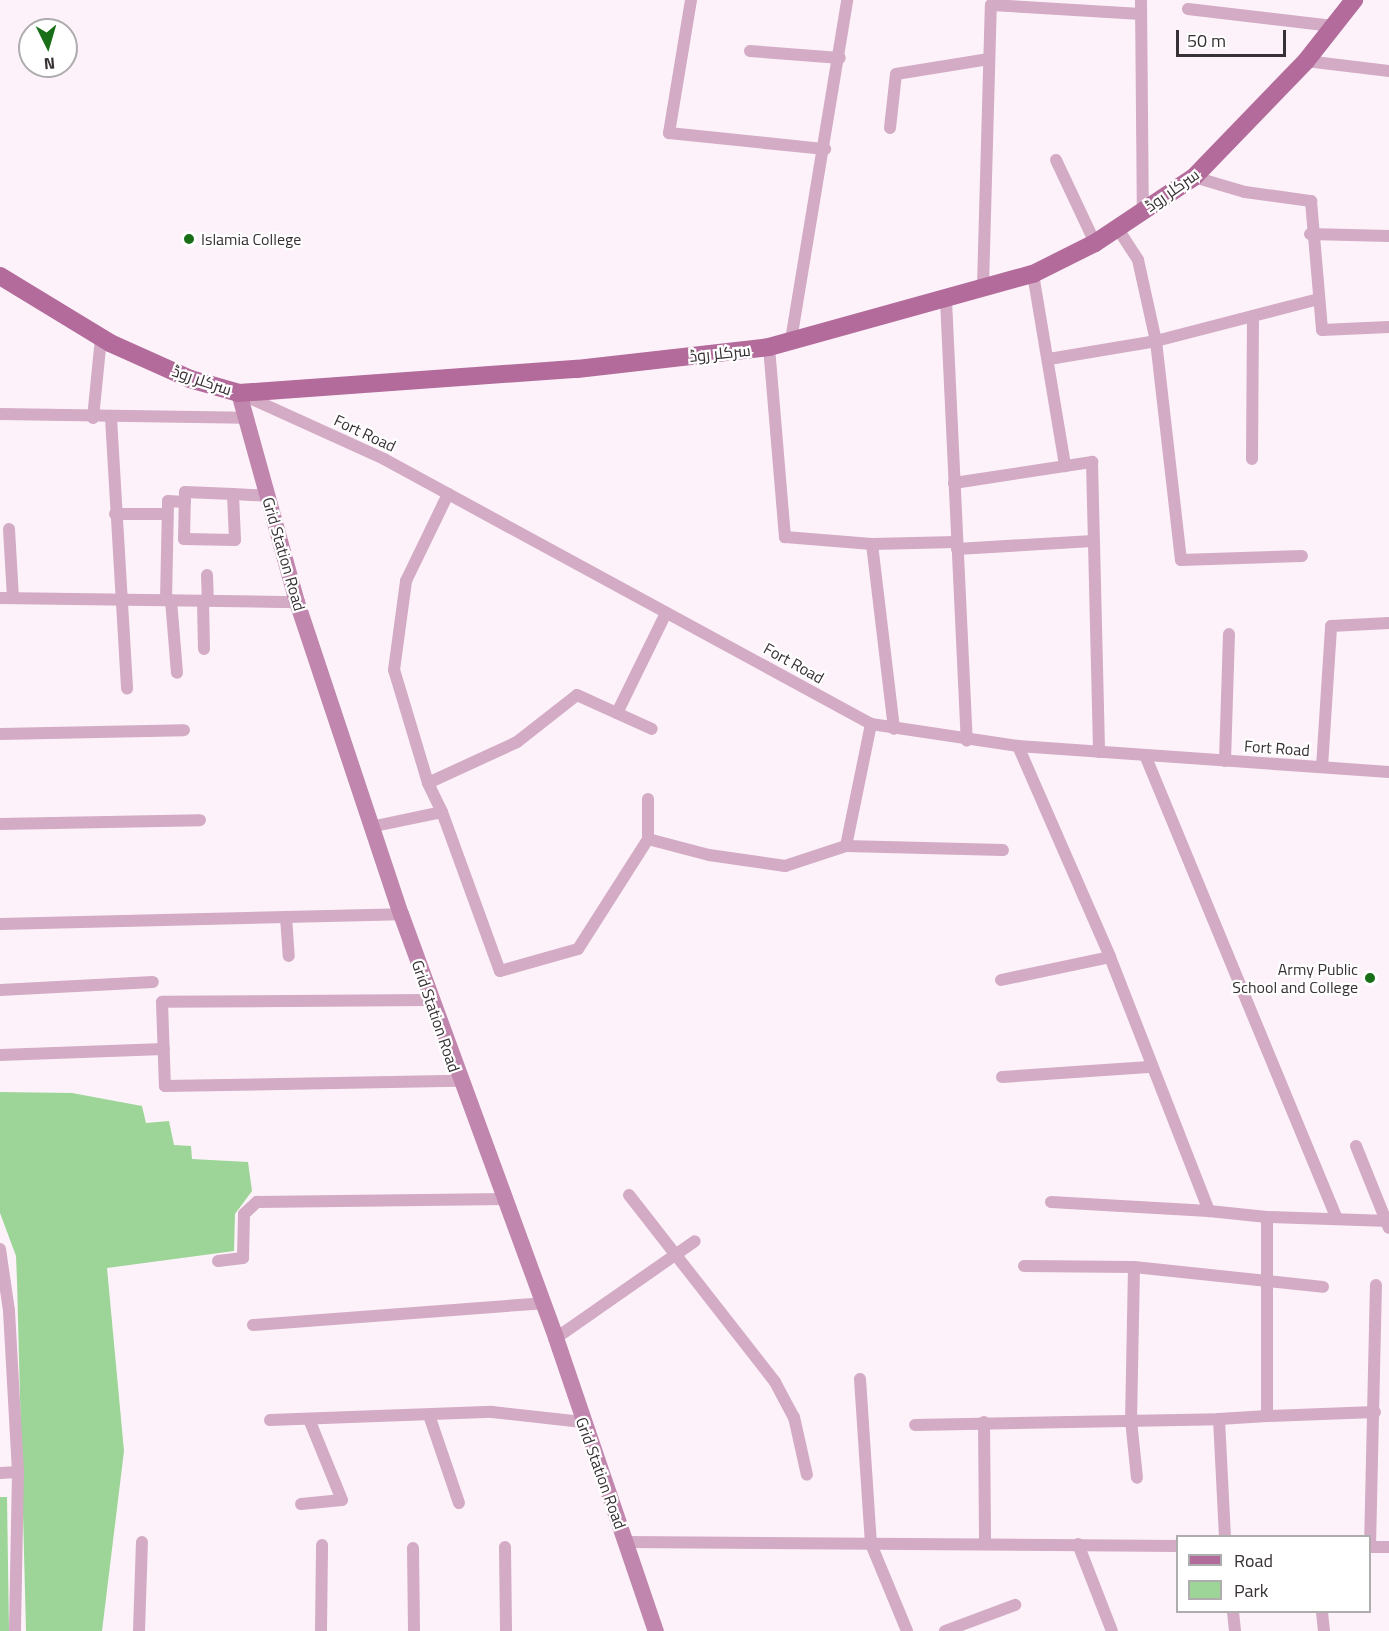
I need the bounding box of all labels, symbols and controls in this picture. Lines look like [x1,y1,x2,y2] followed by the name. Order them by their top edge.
[18,18,78,78] north arrow
[1179,18,1288,56] scale bar
[1187,27,1226,54] text: 50 m
[43,52,56,76] text: N
[1141,164,1203,216] street label: سرکلر روڈ
[201,229,301,249] place label: Islamia College
[182,232,196,246] marker: Islamia College
[688,340,752,366] street label: سرکلر روڈ
[170,361,234,399] street label: سرکلر روڈ
[331,410,399,456] street label: Fort Road
[259,495,309,613] street label: Grid Station Road
[761,639,827,687] street label: Fort Road
[1243,736,1311,760] street label: Fort Road
[408,957,464,1075] street label: Grid Station Road
[1232,959,1358,997] place label: Army Public School and College
[1363,971,1377,985] marker: Army Public School and College
[572,1415,630,1531] street label: Grid Station Road
[1176,1535,1371,1613] legend
[1234,1547,1273,1574] text: Road
[1234,1577,1268,1604] text: Park

